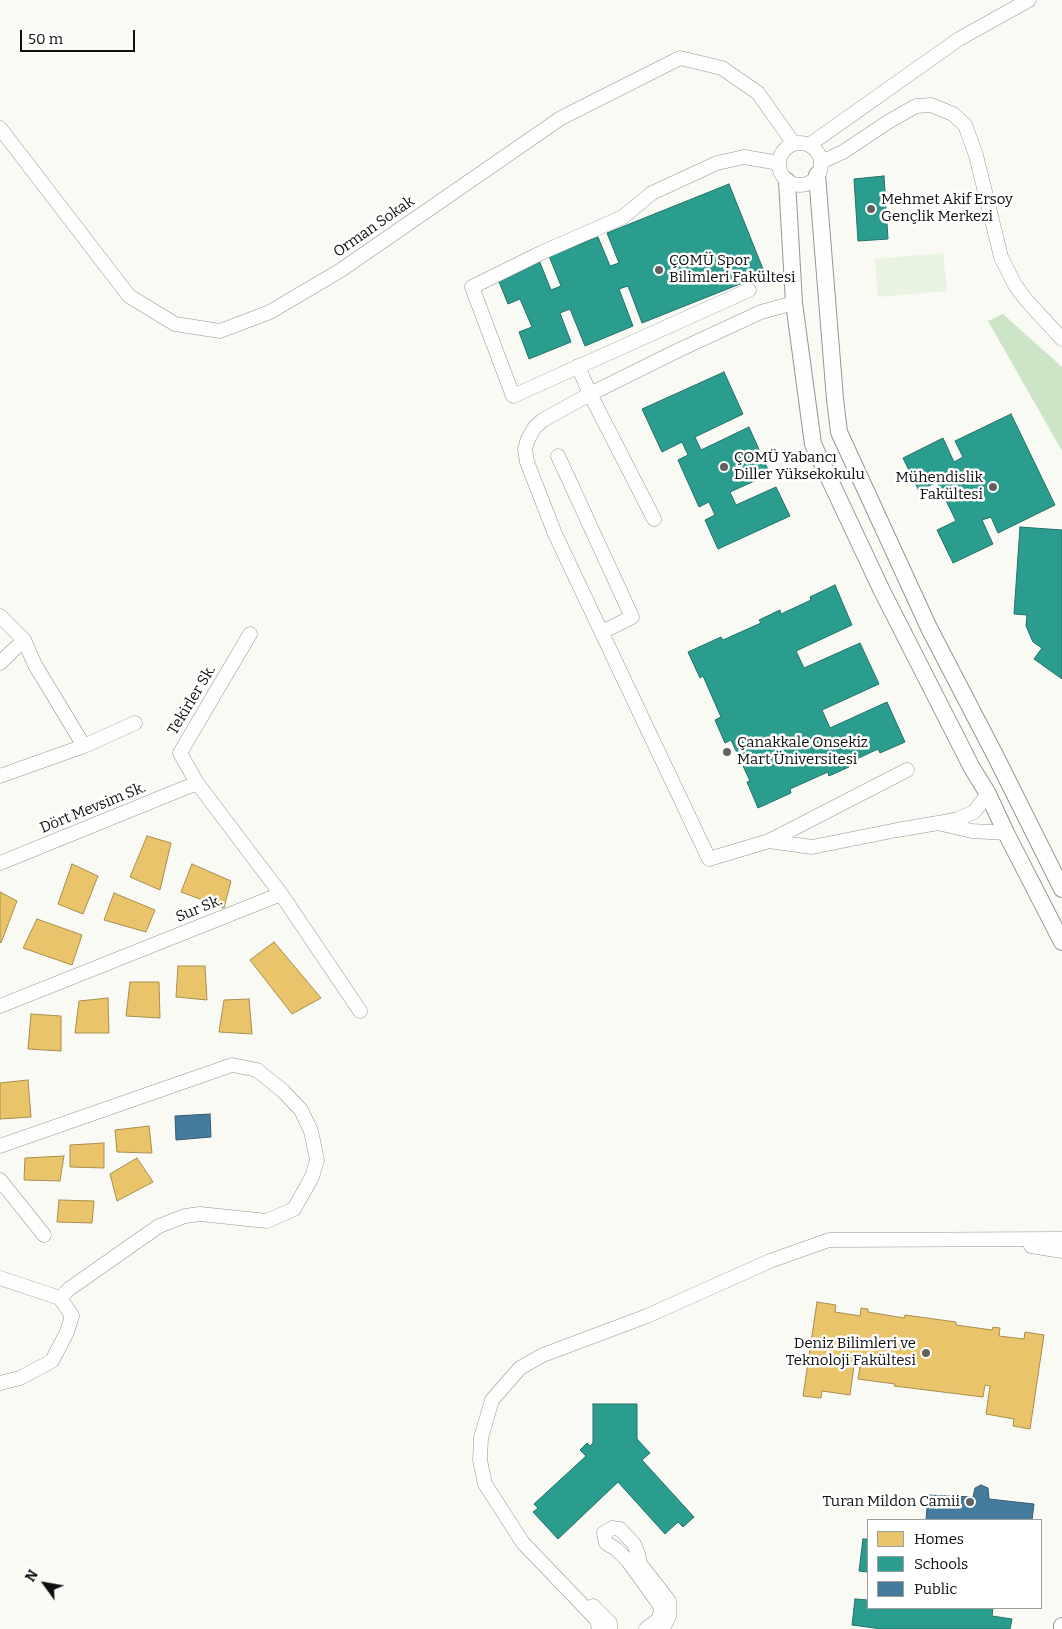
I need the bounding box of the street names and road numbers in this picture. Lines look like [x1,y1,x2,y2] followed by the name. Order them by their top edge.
[330,193,418,261] street label: Orman Sokak
[164,662,220,738] street label: Tekirler Sk.
[37,779,149,837] street label: Dört Mevsim Sk.
[173,892,225,926] street label: Sur Sk.

